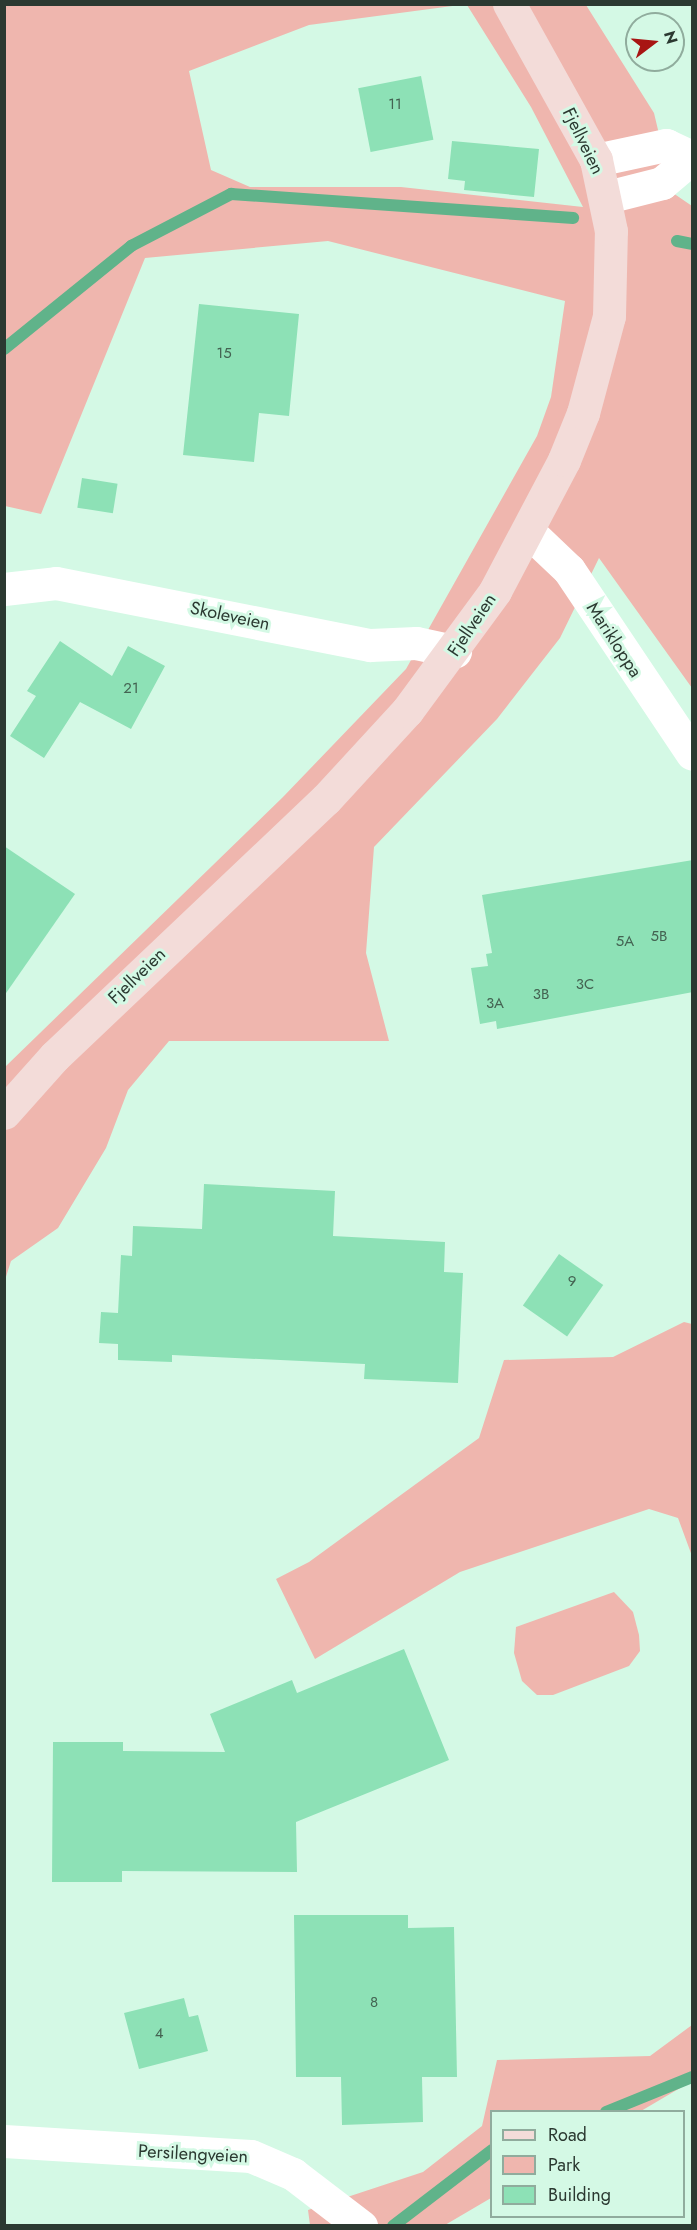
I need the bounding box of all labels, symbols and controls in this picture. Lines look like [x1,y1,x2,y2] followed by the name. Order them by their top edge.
[625,12,685,72] north arrow
[658,28,684,47] text: N
[388,96,402,114] house number: 11
[558,104,608,178] street label: Fjellveien
[216,345,232,363] house number: 15
[443,589,501,661] street label: Fjellveien
[188,597,272,635] street label: Skoleveien
[582,598,646,682] street label: Marikloppa
[123,680,139,698] house number: 21
[651,928,667,946] house number: 5B
[616,933,634,951] house number: 5A
[104,943,170,1009] street label: Fjellveien
[576,976,594,994] house number: 3C
[533,986,549,1004] house number: 3B
[486,995,504,1013] house number: 3A
[568,1273,576,1291] house number: 9
[370,1994,378,2012] house number: 8
[155,2025,163,2043] house number: 4
[490,2110,685,2218] legend
[548,2122,587,2148] text: Road
[137,2140,249,2168] street label: Persilengveien
[548,2152,580,2178] text: Park
[548,2182,611,2208] text: Building

